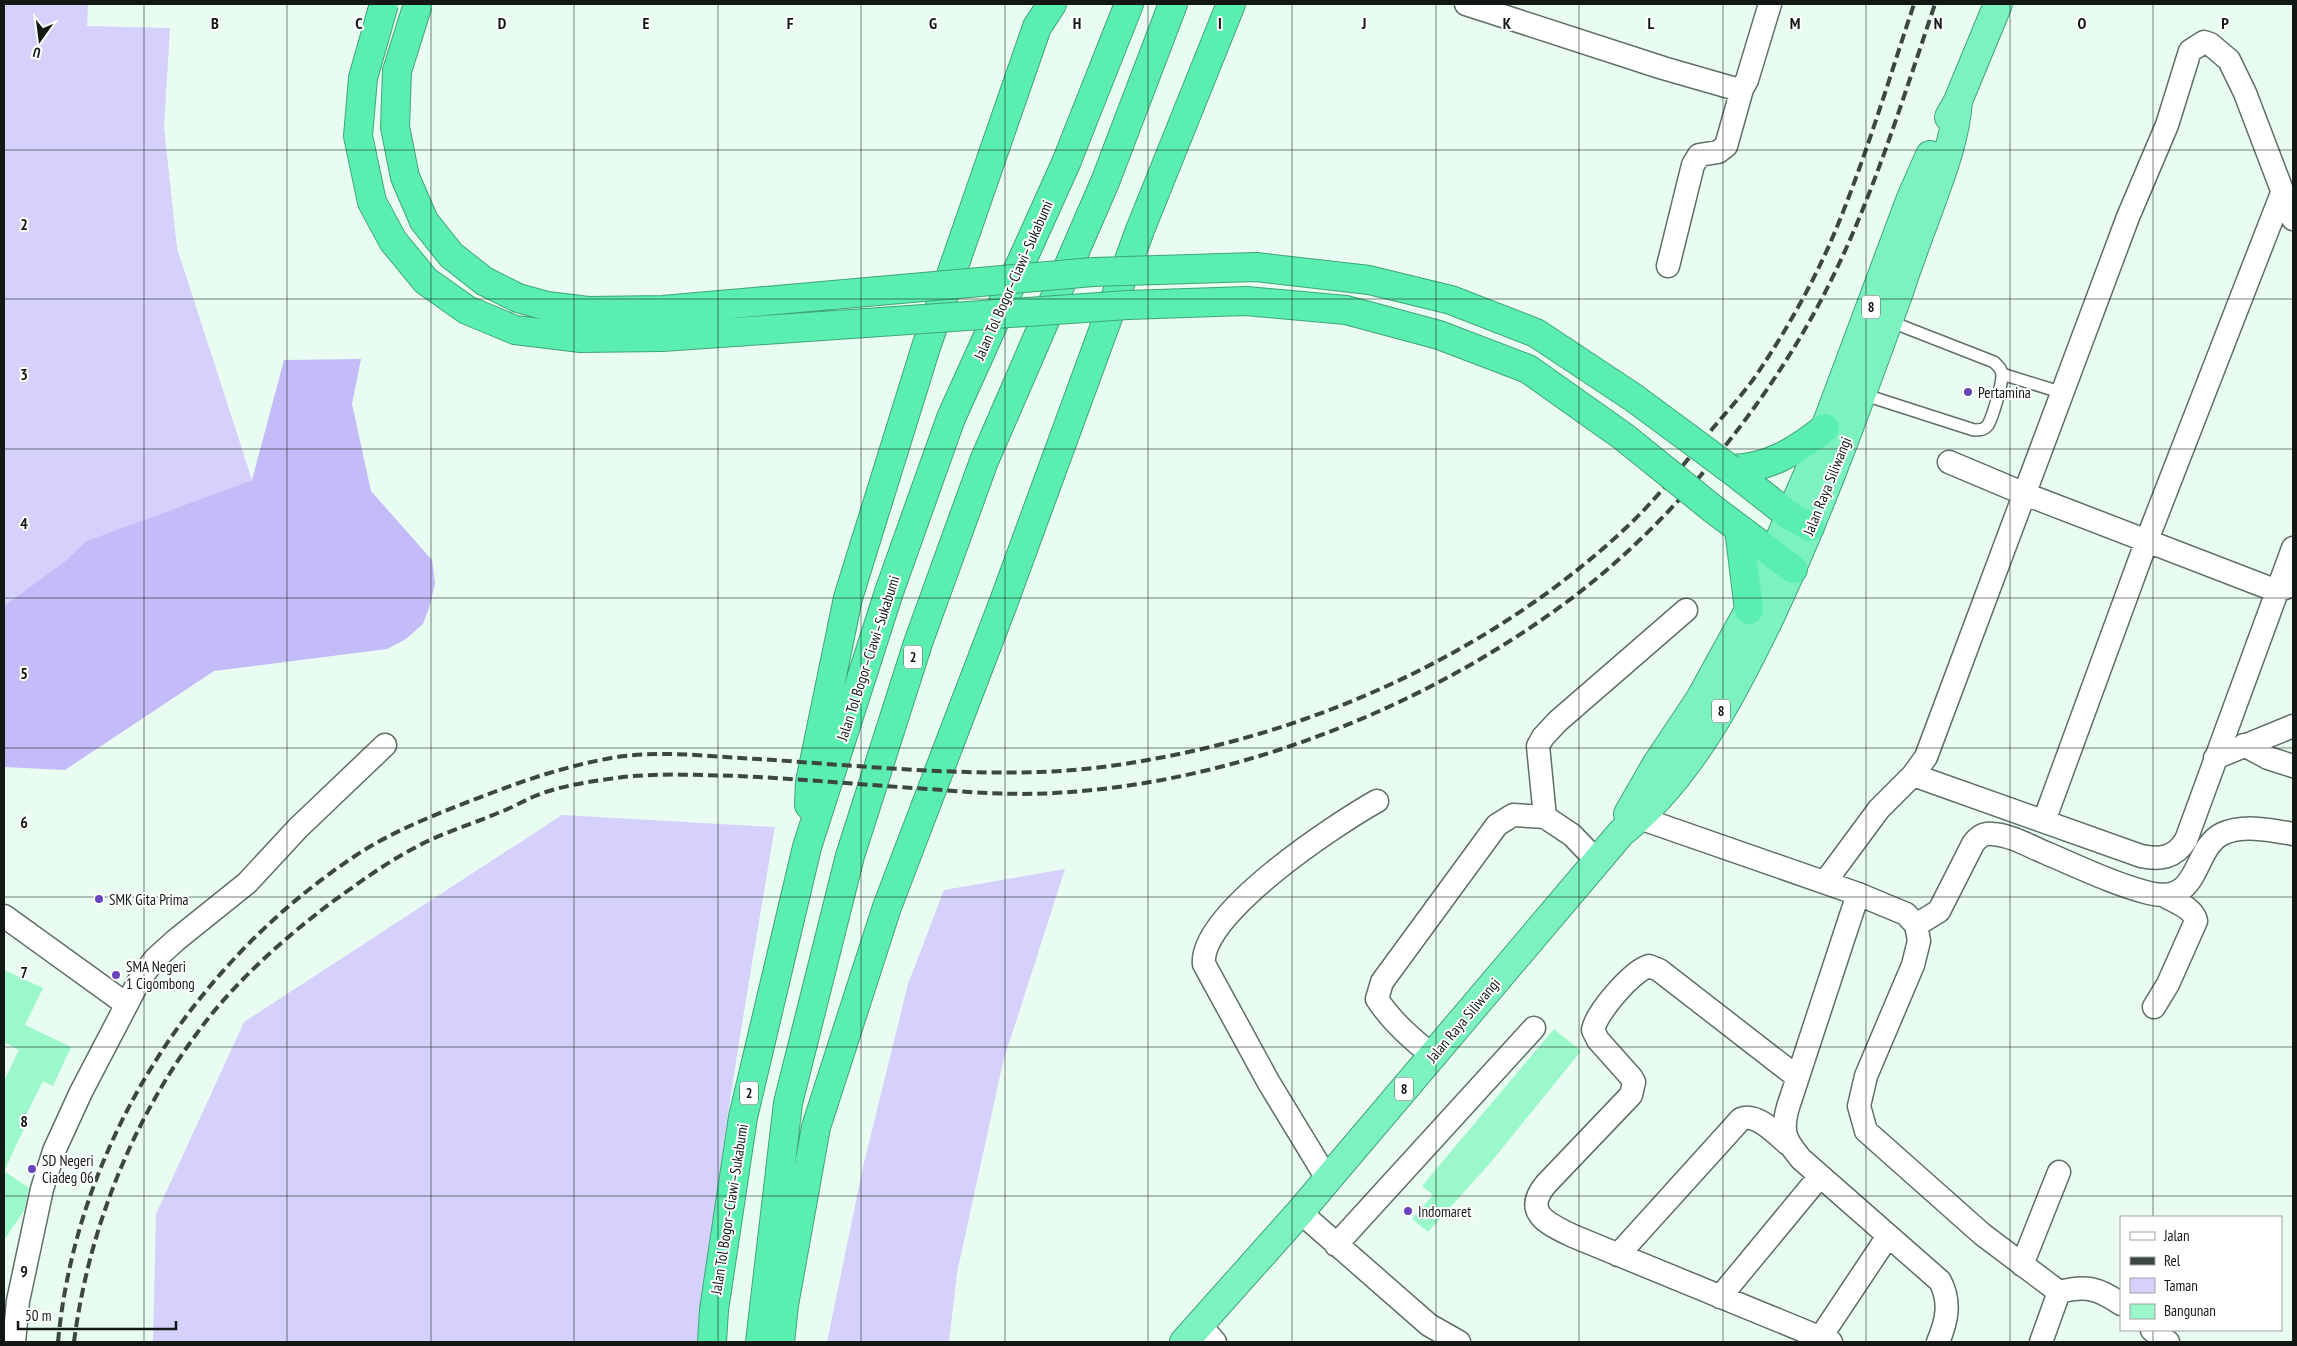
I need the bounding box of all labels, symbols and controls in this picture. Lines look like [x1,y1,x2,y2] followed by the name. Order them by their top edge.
[211,13,219,33] text: B
[355,13,363,33] text: C
[498,13,507,33] text: D
[643,13,650,33] text: E
[787,13,794,33] text: F
[929,13,937,33] text: G
[1073,13,1081,33] text: H
[1218,13,1222,33] text: I
[1361,13,1366,33] text: J
[1503,13,1512,33] text: K
[1648,13,1655,33] text: L
[1790,13,1800,33] text: M
[1934,13,1942,33] text: N
[2078,13,2087,33] text: O
[2221,13,2229,33] text: P
[15,15,65,65] north arrow
[31,43,43,62] text: U
[969,197,1057,363] street label: Jalan Tol Bogor–Ciawi–Sukabumi
[20,214,28,234] text: 2
[1862,296,1880,318] road number: 8
[20,364,28,384] text: 3
[1978,383,2031,402] place label: Pertamina
[1962,386,1974,398] marker: Pertamina
[1798,434,1855,539] street label: Jalan Raya Siliwangi
[20,513,28,533] text: 4
[832,573,904,744] street label: Jalan Tol Bogor–Ciawi–Sukabumi
[904,646,922,669] road number: 2
[20,663,28,683] text: 5
[1712,699,1730,722] road number: 8
[20,812,28,832] text: 6
[109,890,189,909] place label: SMK Gita Prima
[93,893,105,905] marker: SMK Gita Prima
[126,957,195,993] place label: SMA Negeri 1 Cigombong
[20,962,28,982] text: 7
[110,969,122,981] marker: SMA Negeri 1 Cigombong
[1421,974,1504,1067] street label: Jalan Raya Siliwangi
[1395,1078,1413,1100] road number: 8
[740,1082,758,1104] road number: 2
[20,1111,28,1131] text: 8
[706,1122,752,1297] street label: Jalan Tol Bogor–Ciawi–Sukabumi
[42,1151,94,1187] place label: SD Negeri Ciadeg 06
[26,1163,38,1175] marker: SD Negeri Ciadeg 06
[1418,1202,1471,1221] place label: Indomaret
[1402,1205,1414,1217] marker: Indomaret
[2120,1216,2282,1331] legend
[2163,1226,2190,1245] text: Jalan
[2164,1251,2181,1270] text: Rel
[20,1261,28,1281] text: 9
[2164,1276,2198,1295] text: Taman
[18,1298,175,1330] scale bar
[2164,1301,2216,1320] text: Bangunan
[25,1306,51,1325] text: 50 m

